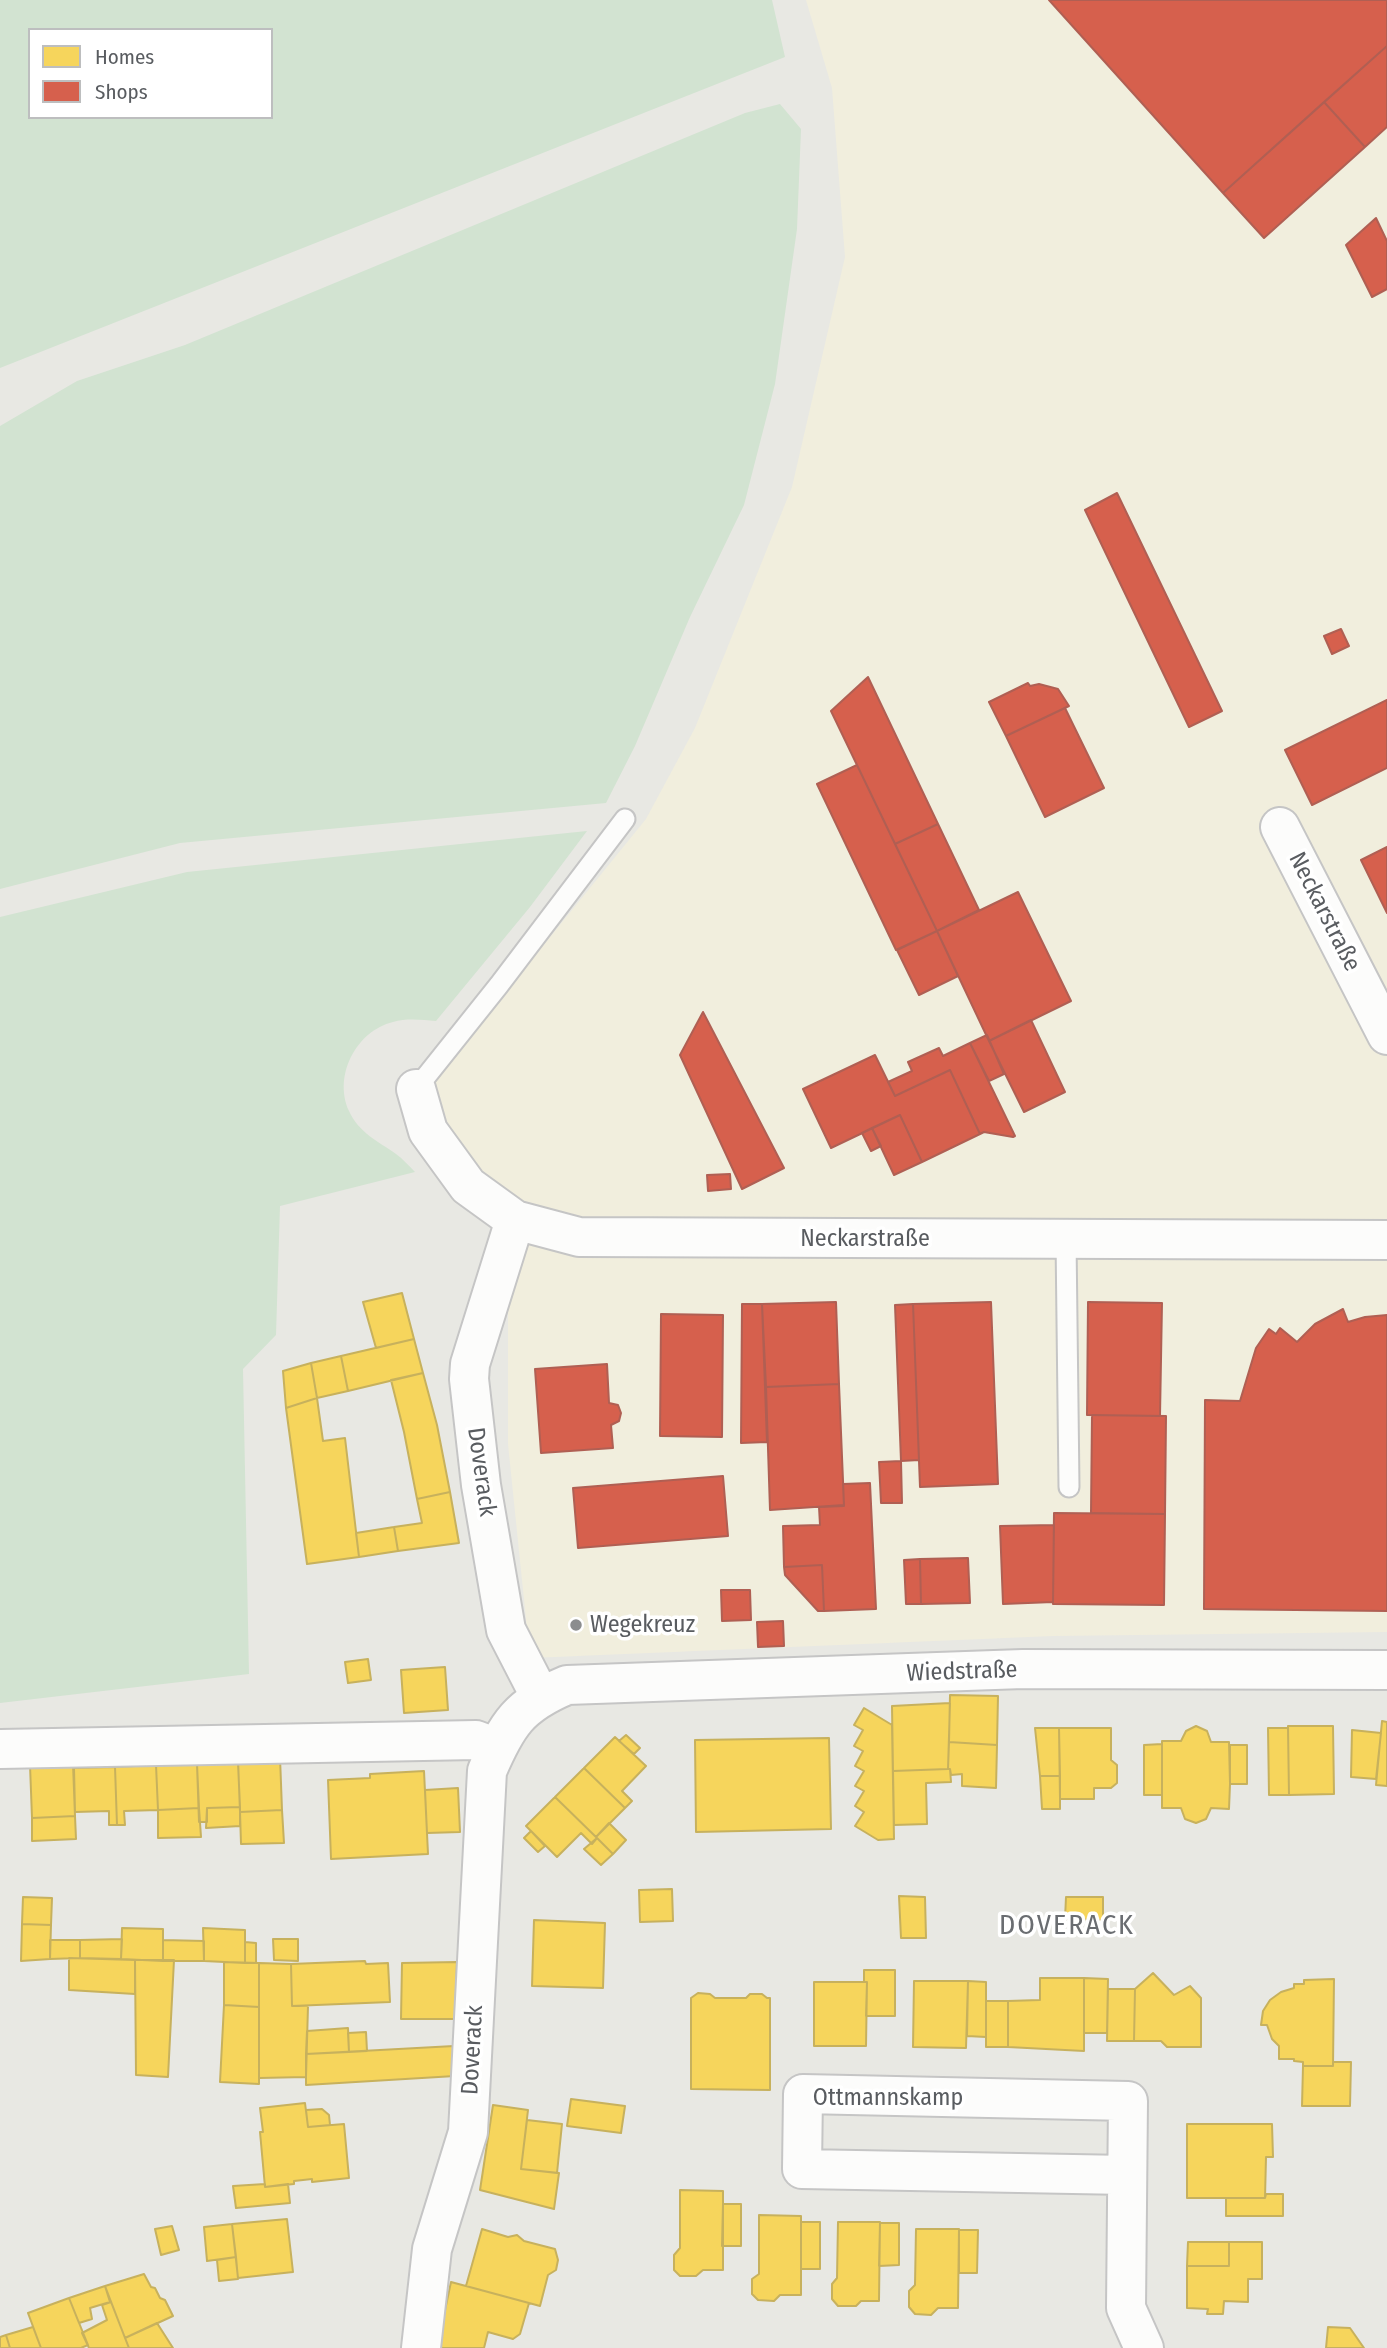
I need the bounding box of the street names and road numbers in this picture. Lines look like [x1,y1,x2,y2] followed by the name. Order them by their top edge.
[1282,848,1366,976] street label: Neckarstraße
[800,1225,930,1253] street label: Neckarstraße
[460,1426,502,1518] street label: Doverack
[906,1656,1018,1688] street label: Wiedstraße
[456,2004,490,2096] street label: Doverack
[813,2084,963,2112] street label: Ottmannskamp

